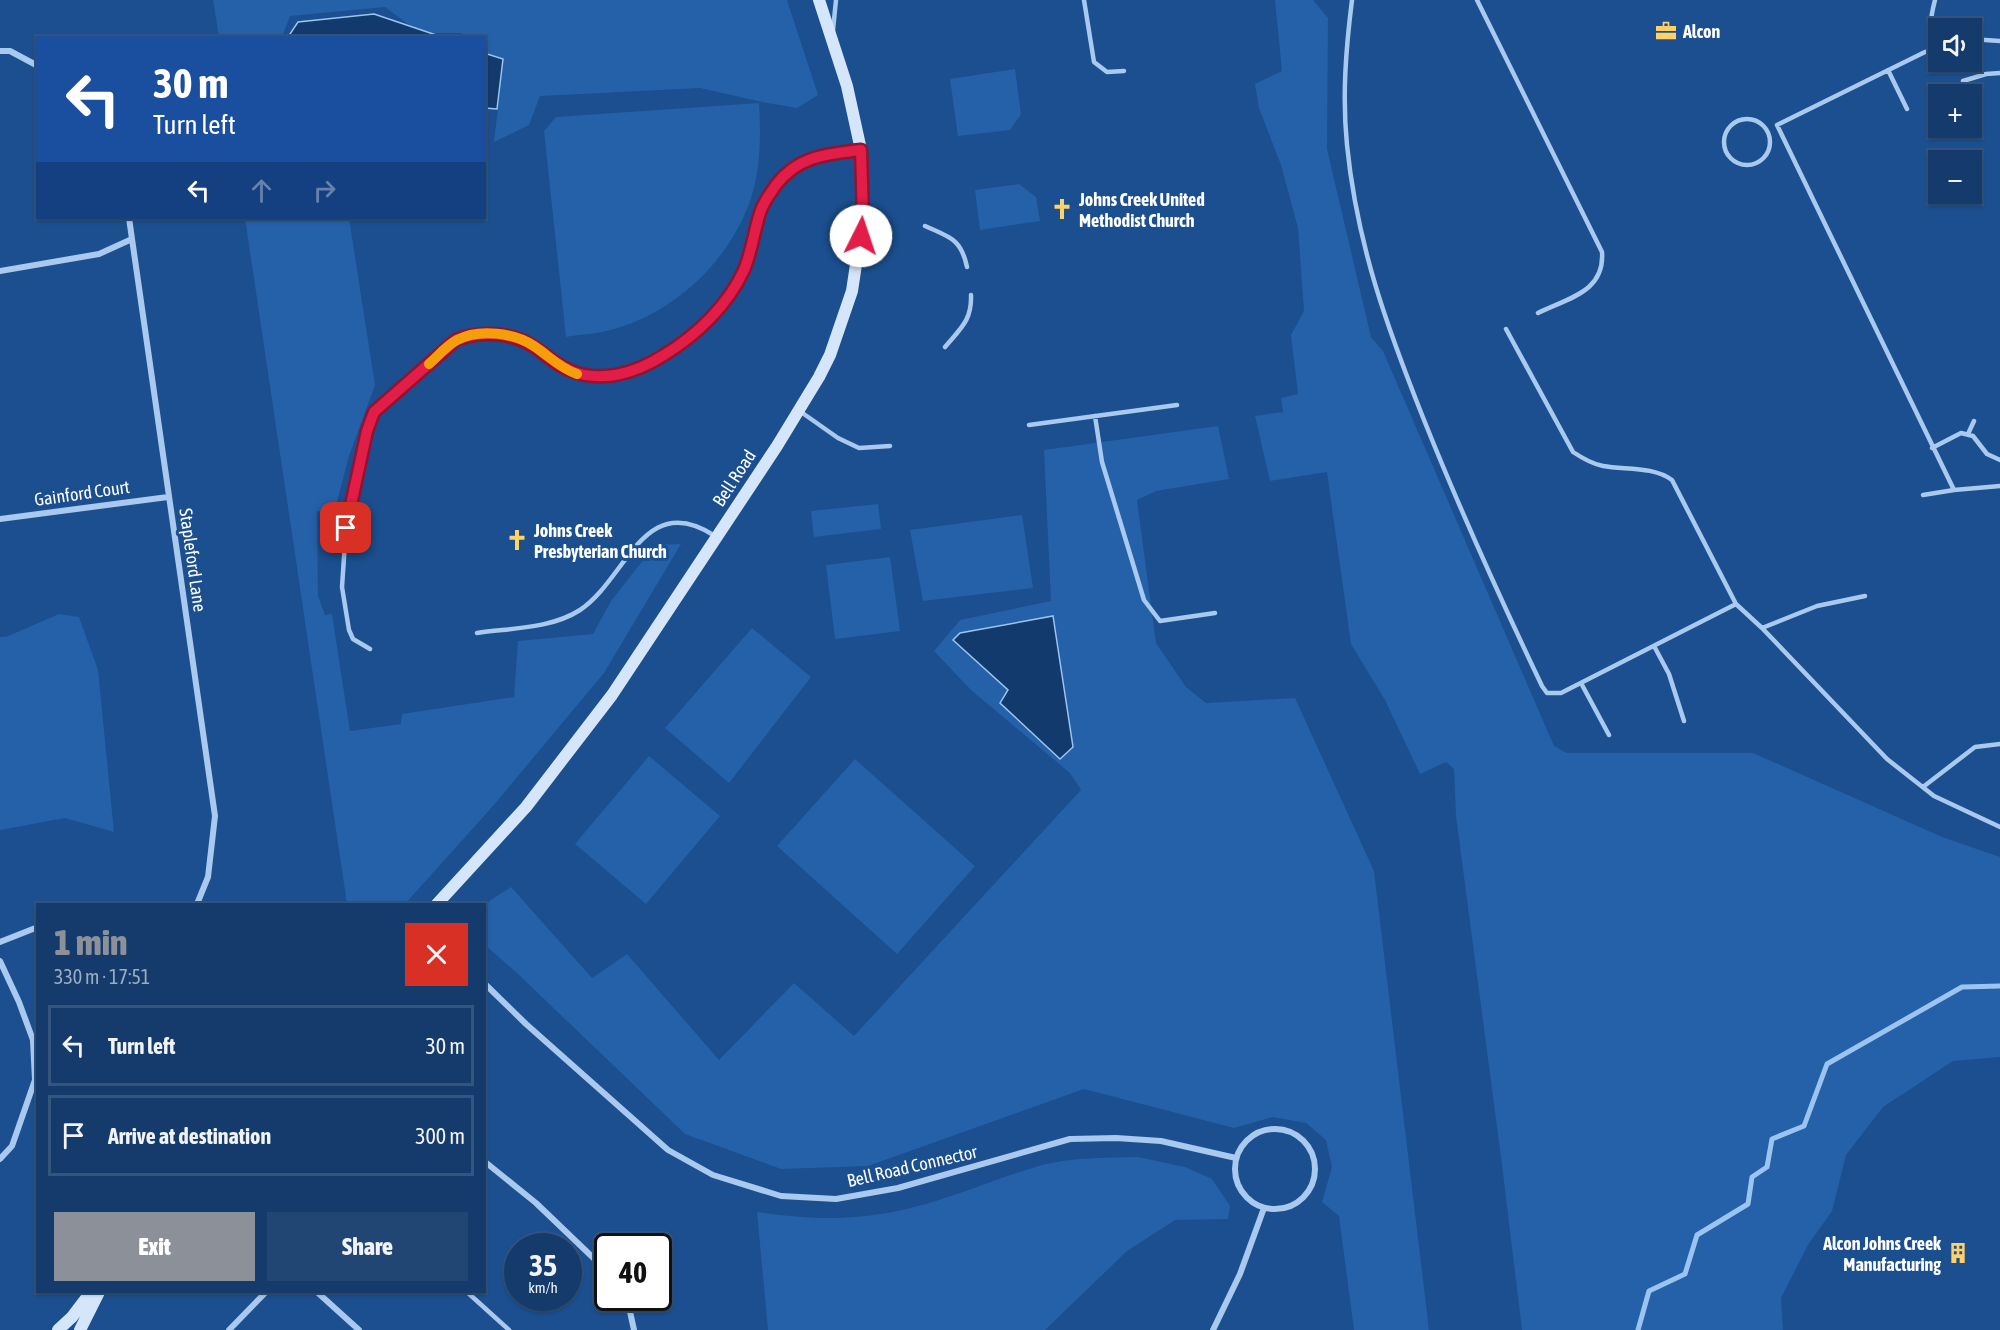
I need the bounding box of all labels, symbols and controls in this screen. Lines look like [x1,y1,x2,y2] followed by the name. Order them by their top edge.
[1928,18,1982,204] map controls
[1928,18,1982,72] button: sound
[1654,19,1678,43] office icon: Alcon
[1682,21,1721,42] place label: Alcon
[153,59,228,107] text: 30 m
[54,60,132,138] icon: left
[1928,84,1982,138] button: +
[153,109,236,140] text: Turn left
[1928,150,1982,204] button: −
[182,174,215,207] icon: left
[245,174,278,207] icon: ahead
[308,174,341,207] icon: right
[1078,189,1205,231] place label: Johns Creek United Methodist Church
[1050,197,1074,221] church icon: Johns Creek United Methodist Church
[829,204,893,268] position arrow
[708,446,760,510] street label: Bell Road
[33,476,131,510] street label: Gainford Court
[320,502,371,553] pin
[175,507,211,613] street label: Stapleford Lane
[329,511,362,544] icon: arrive
[533,520,667,562] place label: Johns Creek Presbyterian Church
[505,528,529,552] church icon: Johns Creek Presbyterian Church
[54,921,128,963] text: 1 min
[405,923,468,986] button: close
[54,965,150,988] text: 330 m · 17:51
[57,1029,90,1062] icon: left
[108,1033,175,1059] text: Turn left
[425,1033,465,1059] text: 30 m
[57,1119,90,1152] icon: arrive
[108,1123,271,1149] text: Arrive at destination
[415,1123,465,1149] text: 300 m
[845,1141,980,1191] street label: Bell Road Connector
[54,1212,255,1281] button: Exit
[267,1212,468,1281] button: Share
[594,1233,672,1311] speed limit sign: 40
[1822,1233,1942,1275] place label: Alcon Johns Creek Manufacturing
[1946,1241,1970,1265] building icon: Alcon Johns Creek Manufacturing
[529,1248,557,1282] text: 35
[528,1279,558,1296] text: km/h

